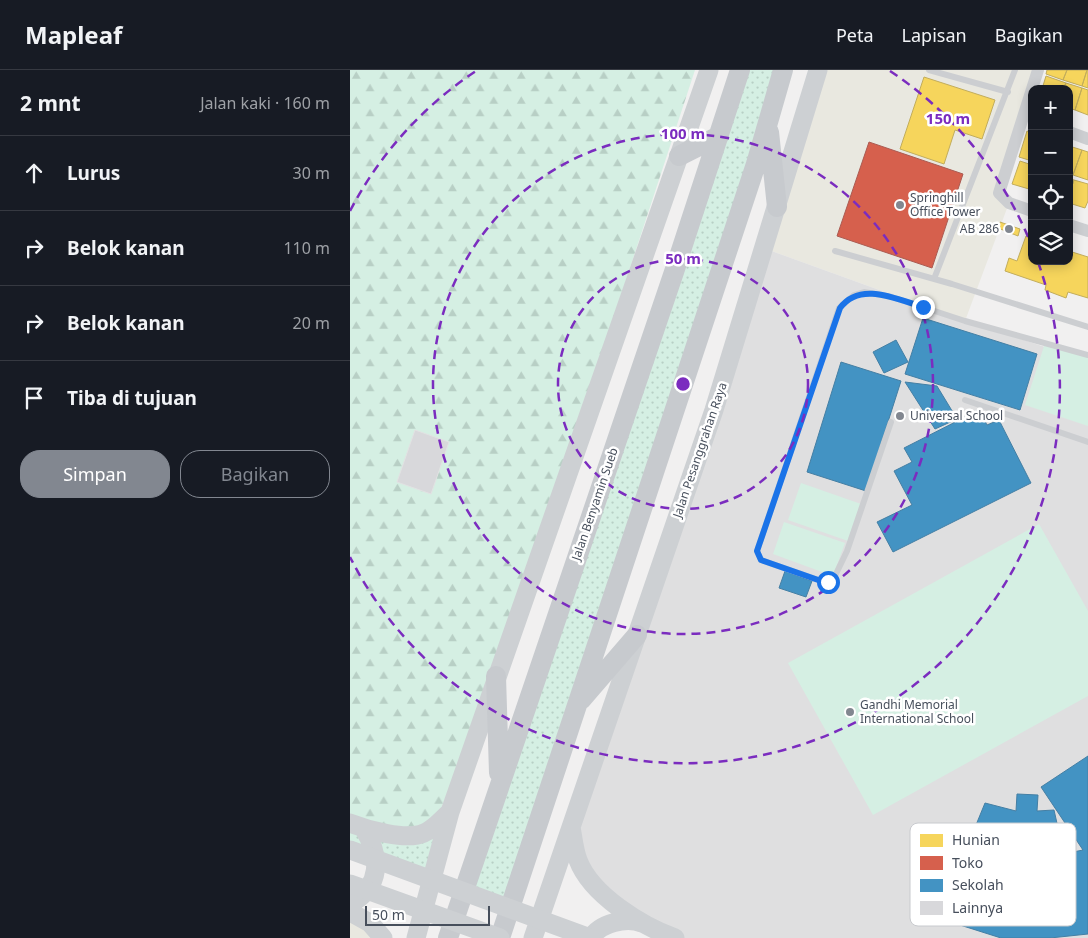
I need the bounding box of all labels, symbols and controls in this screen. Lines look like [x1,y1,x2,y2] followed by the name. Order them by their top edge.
[25,18,122,51] text: Mapleaf
[836,23,874,47] text: Peta
[902,23,967,47] text: Lapisan
[995,23,1063,47] text: Bagikan
[1028,85,1073,265] map controls
[1028,85,1073,130] button: +
[20,89,81,117] text: 2 mnt
[200,92,330,114] text: Jalan kaki · 160 m
[926,108,970,128] text: 150 m
[661,123,705,143] text: 100 m
[1028,130,1073,175] button: −
[20,159,48,187] icon: ahead
[67,160,120,186] text: Lurus
[293,162,330,184] text: 30 m
[1028,175,1073,220] button: locate
[910,189,980,220] place label: Springhill Office Tower
[894,199,906,211] marker: Springhill Office Tower
[960,220,999,237] place label: AB 286
[1028,220,1073,265] button: layers
[1003,223,1015,235] marker: AB 286
[20,234,48,262] icon: right
[67,235,184,261] text: Belok kanan
[283,237,330,259] text: 110 m
[665,248,701,268] text: 50 m
[912,296,935,319] route end
[20,309,48,337] icon: right
[67,310,184,336] text: Belok kanan
[293,312,330,334] text: 20 m
[674,375,692,393] centre of rings
[668,380,731,521] street label: Jalan Pesanggrahan Raya
[20,384,48,412] icon: arrive
[67,385,197,411] text: Tiba di tujuan
[910,407,1003,424] place label: Universal School
[894,410,906,422] marker: Universal School
[567,445,622,563] street label: Jalan Benyamin Sueb
[20,450,170,498] button: Simpan
[180,450,330,498] button: Bagikan
[817,571,840,594] route start
[860,696,974,727] place label: Gandhi Memorial International School
[844,706,856,718] marker: Gandhi Memorial International School
[910,823,1076,926] legend
[952,830,1000,849] text: Hunian
[952,853,983,872] text: Toko
[952,875,1004,894] text: Sekolah
[952,898,1003,917] text: Lainnya
[365,903,490,926] scale bar
[372,905,405,924] text: 50 m

